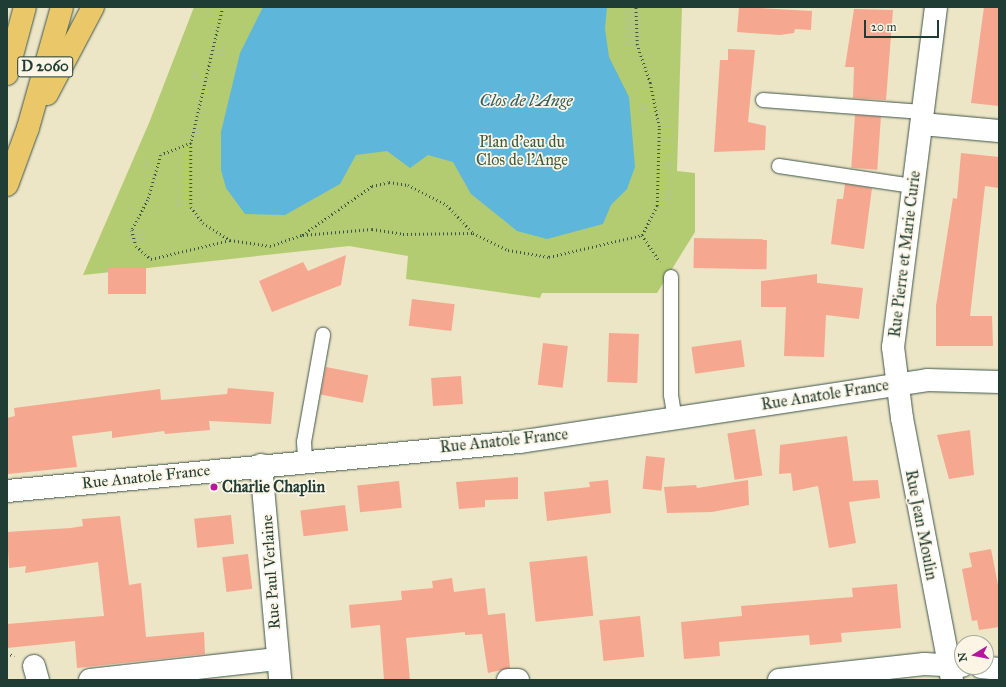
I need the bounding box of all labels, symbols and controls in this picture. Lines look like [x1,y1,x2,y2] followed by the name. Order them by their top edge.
[866,12,941,38] scale bar
[871,20,897,34] text: 20 m
[17,54,73,80] road number: D 2060
[480,91,572,111] water label: Clos de l'Ange
[476,132,568,170] park label: Plan d'eau du Clos de l'Ange
[885,170,925,338] street label: Rue Pierre et Marie Curie
[760,375,890,415] street label: Rue Anatole France
[439,425,569,457] street label: Rue Anatole France
[81,461,211,493] street label: Rue Anatole France
[901,468,941,582] street label: Rue Jean Moulin
[222,477,325,497] place label: Charlie Chaplin
[209,482,219,492] marker: Charlie Chaplin
[257,514,285,630] street label: Rue Paul Verlaine
[954,635,994,675] north arrow
[955,651,970,663] text: N

